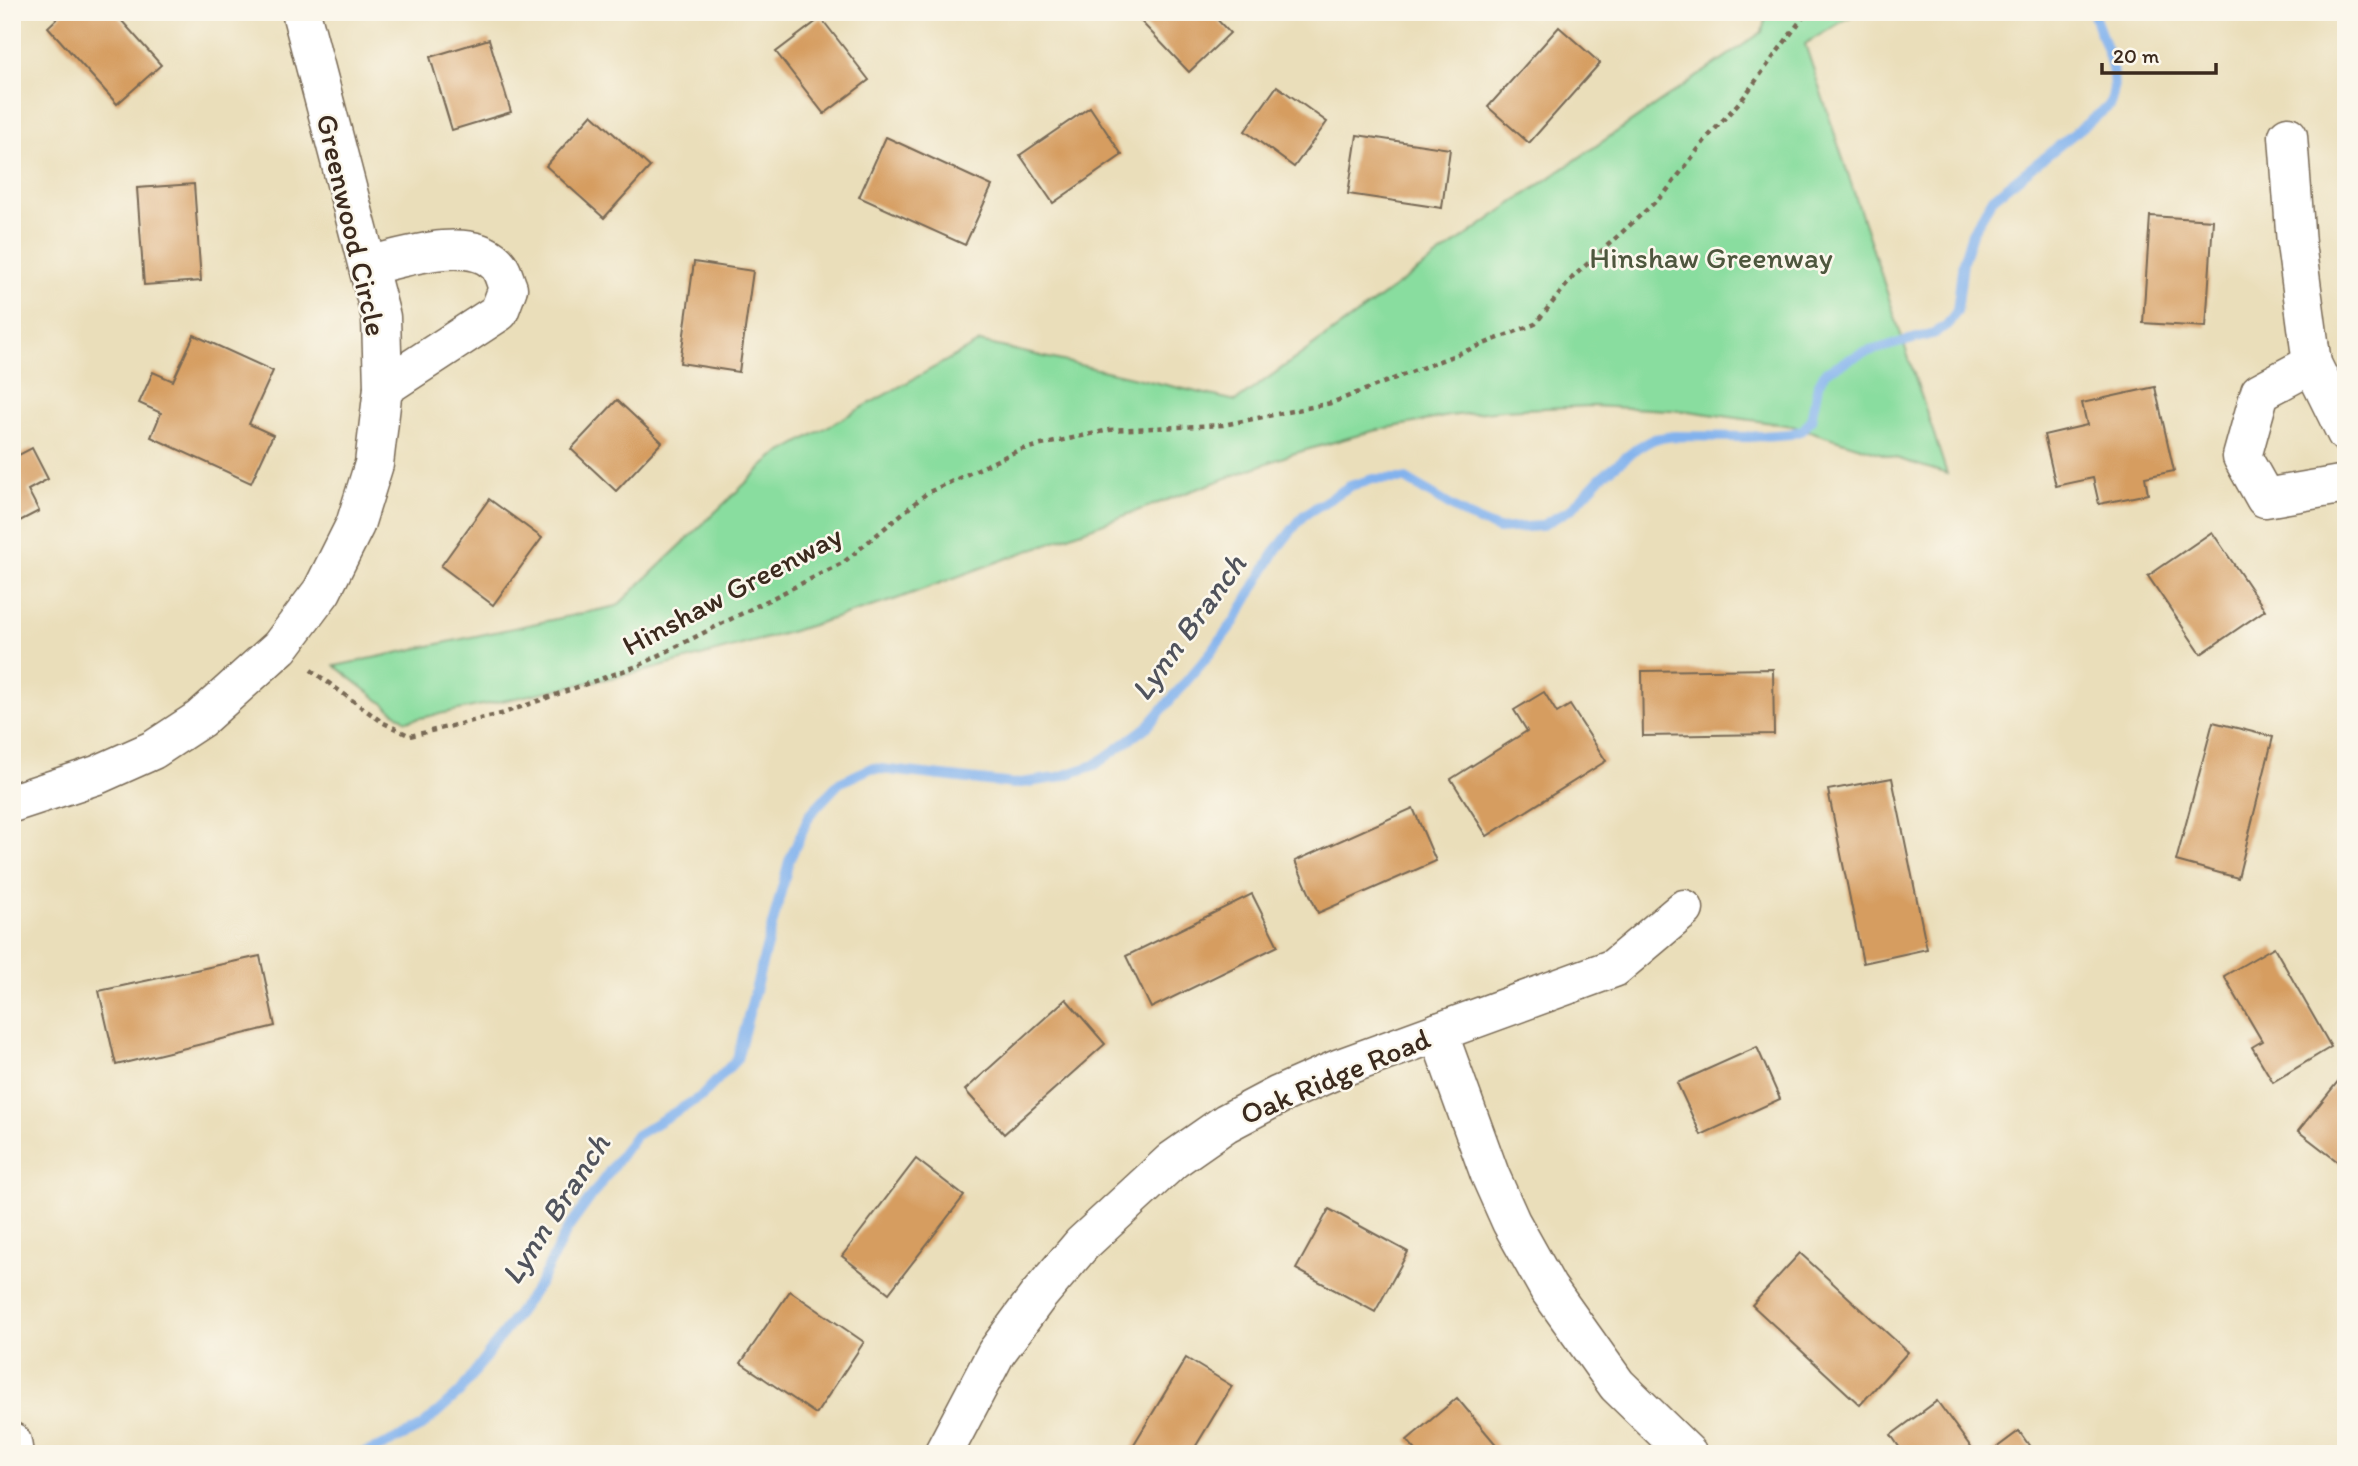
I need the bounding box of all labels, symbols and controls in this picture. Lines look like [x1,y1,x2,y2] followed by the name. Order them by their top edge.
[2102,32,2216,76] scale bar
[2113,43,2160,68] text: 20 m
[308,110,396,340] street label: Greenwood Circle
[1589,239,1833,276] park label: Hinshaw Greenway
[616,516,848,664] street label: Hinshaw Greenway
[1122,546,1254,708] water label: Lynn Branch
[1234,1019,1436,1133] street label: Oak Ridge Road
[492,1126,618,1291] water label: Lynn Branch

